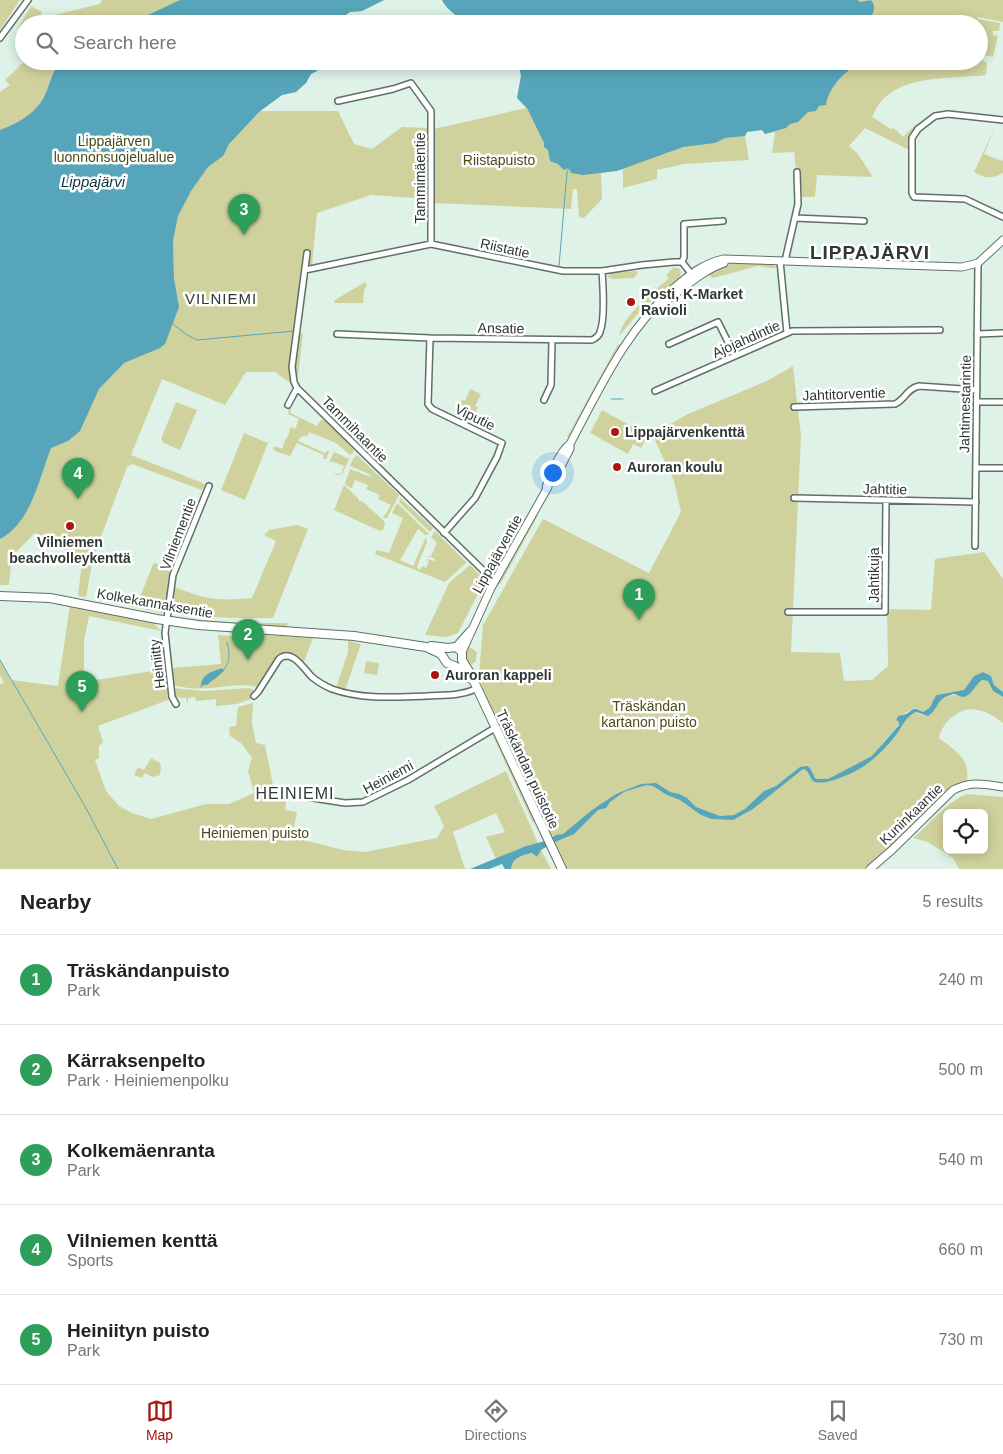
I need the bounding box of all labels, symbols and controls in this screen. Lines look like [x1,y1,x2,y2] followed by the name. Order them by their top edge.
[15,15,988,70] search box
[33,29,61,57] icon: search
[73,32,177,53] text: Search here
[412,132,428,224] street label: Tammimäentie
[54,133,175,165] park label: Lippajärven luonnonsuojelualue
[463,152,535,168] park label: Riistapuisto
[61,173,126,190] water label: Lippajärvi
[228,194,260,235] pin: 3
[479,235,531,261] street label: Riistatie
[810,242,930,263] district label: LIPPAJÄRVI
[641,286,743,318] place label: Posti, K-Market Ravioli
[185,290,257,307] district label: VILNIEMI
[625,296,637,308] marker: Posti, K-Market Ravioli
[710,317,783,361] street label: Ajojahdintie
[478,320,525,336] street label: Ansatie
[956,355,974,453] street label: Jahtimestarintie
[802,385,886,403] street label: Jahtitorventie
[319,393,392,466] street label: Tammihaantie
[452,400,498,434] street label: Viputie
[625,424,745,440] place label: Lippajärvenkenttä
[609,426,621,438] marker: Lippajärvenkenttä
[62,458,94,499] pin: 4
[627,459,723,475] place label: Auroran koulu
[540,460,566,486] your location
[611,461,623,473] marker: Auroran koulu
[863,481,908,497] street label: Jahtitie
[157,495,199,572] street label: Vilniementie
[469,512,525,596] street label: Lippajärventie
[64,520,76,532] marker: Vilniemen beachvolleykenttä
[9,534,131,566] place label: Vilniemen beachvolleykenttä
[866,547,882,603] street label: Jahtikuja
[623,579,655,620] pin: 1
[96,585,214,621] street label: Kolkekannaksentie
[232,619,264,660] pin: 2
[146,638,168,690] street label: Heiniitty
[445,667,552,683] place label: Auroran kappeli
[429,669,441,681] marker: Auroran kappeli
[66,671,98,712] pin: 5
[601,698,697,730] park label: Träskändan kartanon puisto
[493,707,563,831] street label: Träskändan puistotie
[360,757,416,797] street label: Heiniemi
[876,780,946,848] street label: Kuninkaantie
[255,785,335,802] district label: HEINIEMI
[943,809,988,854] map controls
[943,809,988,854] button: locate
[201,825,309,841] park label: Heiniemen puisto
[20,890,91,913] text: Nearby
[923,893,983,910] text: 5 results
[67,960,230,981] text: Träskändanpuisto
[32,971,40,988] text: 1
[939,971,983,988] text: 240 m
[67,982,100,999] text: Park
[67,1050,205,1071] text: Kärraksenpelto
[32,1061,40,1078] text: 2
[939,1061,983,1078] text: 500 m
[67,1072,229,1089] text: Park · Heiniemenpolku
[67,1140,215,1161] text: Kolkemäenranta
[32,1151,40,1168] text: 3
[939,1151,983,1168] text: 540 m
[67,1162,100,1179] text: Park
[67,1230,218,1251] text: Vilniemen kenttä
[32,1241,40,1258] text: 4
[939,1241,983,1258] text: 660 m
[67,1252,113,1269] text: Sports
[67,1320,210,1341] text: Heiniityn puisto
[32,1331,40,1348] text: 5
[939,1331,983,1348] text: 730 m
[67,1342,100,1359] text: Park
[146,1397,174,1443] tab: Map
[465,1397,527,1443] tab: Directions
[818,1397,857,1443] tab: Saved

